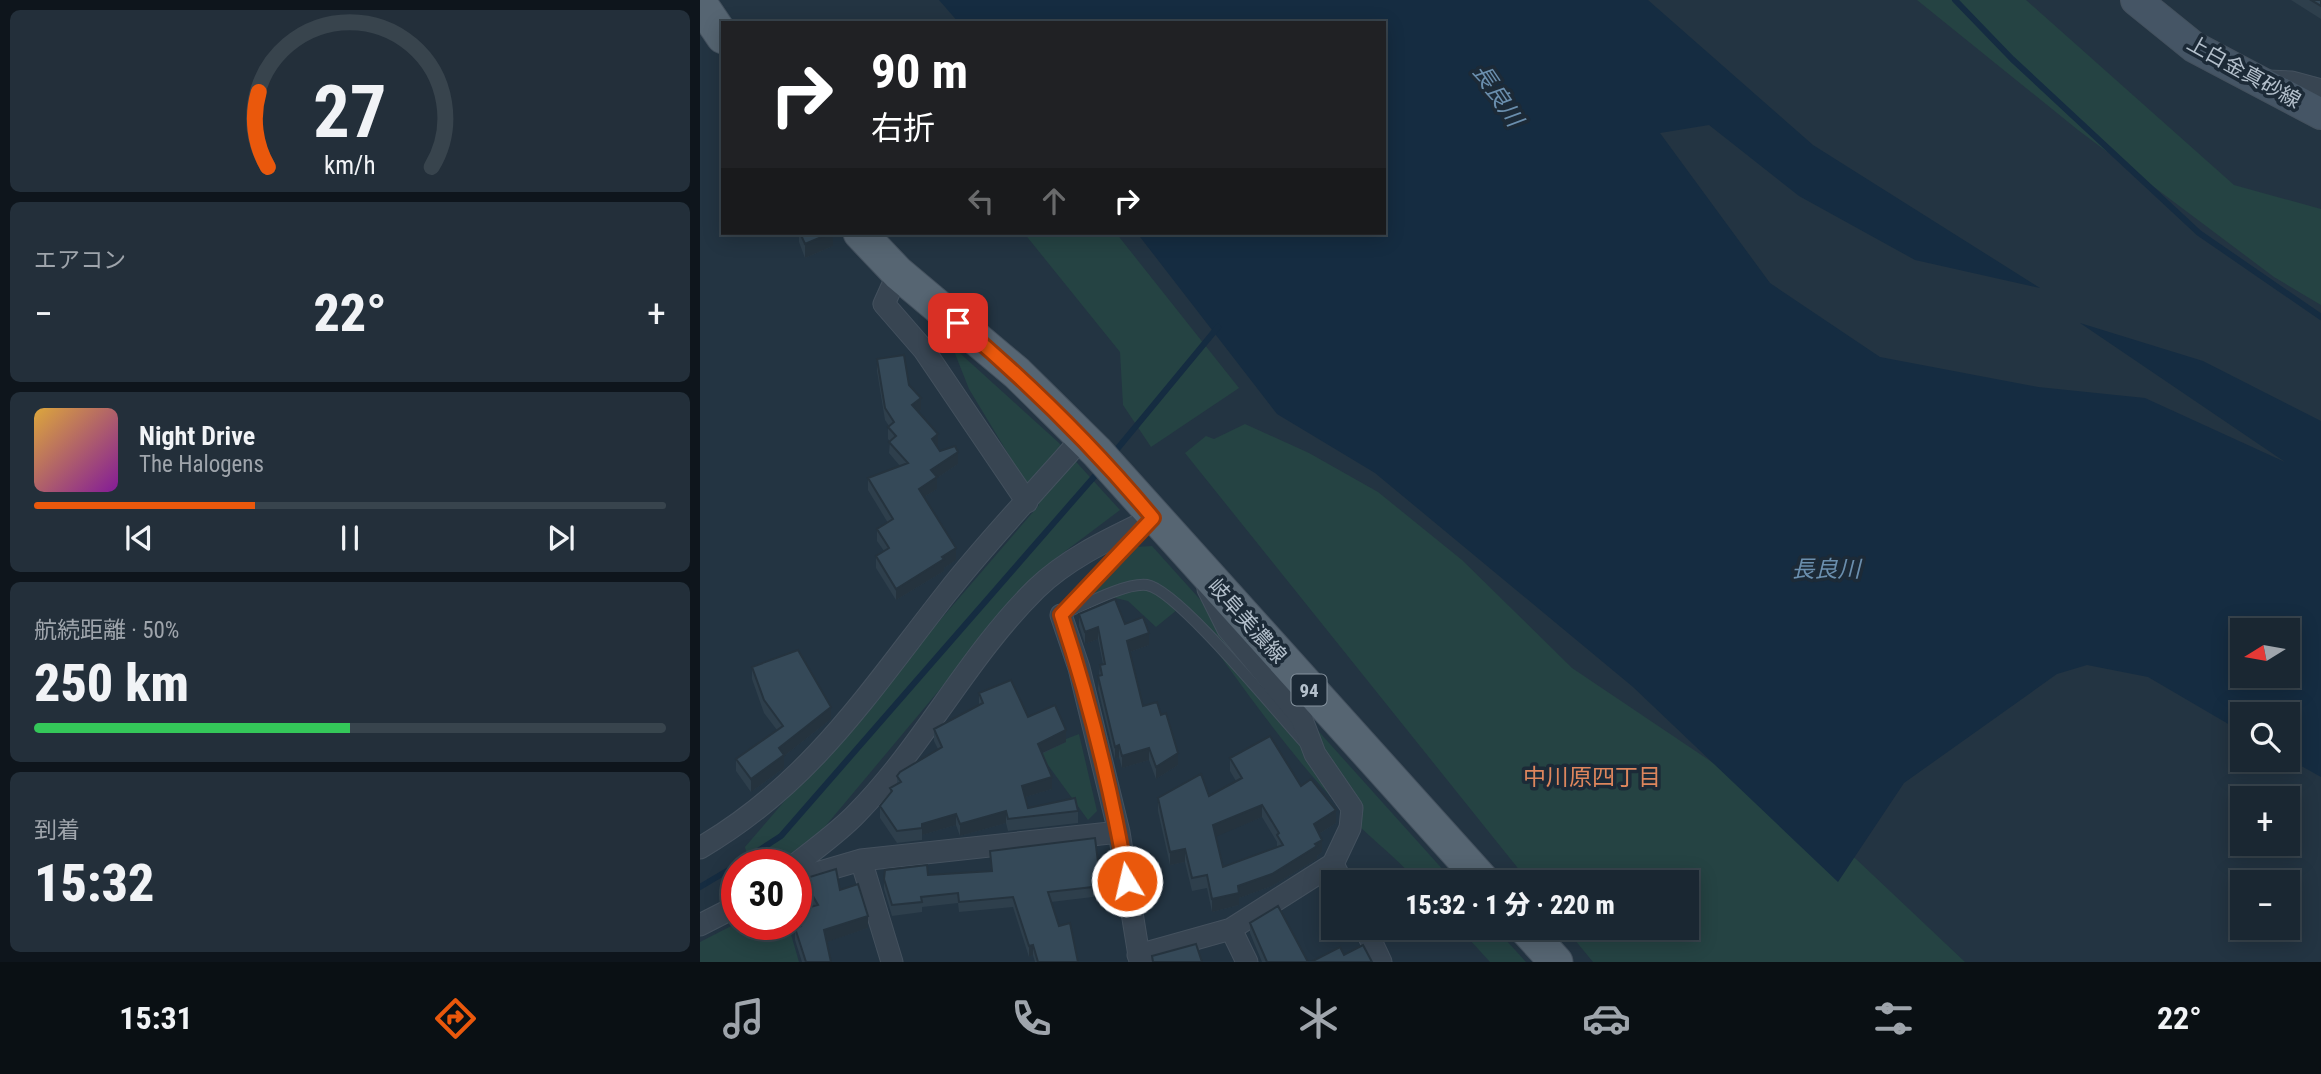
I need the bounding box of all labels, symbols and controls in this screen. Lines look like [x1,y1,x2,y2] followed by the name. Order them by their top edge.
[2183,31,2305,113] street label: 上白金真砂線
[871,43,968,100] text: 90 m
[756,49,847,140] icon: right
[1467,59,1530,134] water label: 長良川
[313,69,387,155] text: 27
[871,109,935,147] text: 右折
[324,151,376,180] text: km/h
[962,182,1000,220] icon: left
[1035,182,1073,220] icon: ahead
[1108,182,1146,220] icon: right
[34,247,126,274] text: エアコン
[313,283,387,344] text: 22°
[34,292,53,336] text: −
[647,292,666,336] text: +
[928,293,988,353] pin
[939,304,977,342] icon: arrive
[139,421,255,451] text: Night Drive
[139,451,264,478] text: The Halogens
[120,519,158,557] icon: previous
[331,519,369,557] icon: pause
[542,519,580,557] icon: next
[1792,556,1864,583] water label: 長良川
[1203,574,1291,668] street label: 岐阜美濃線
[34,617,179,644] text: 航続距離 · 50%
[2230,618,2300,688] north arrow
[2230,618,2300,940] map controls
[34,653,189,714] text: 250 km
[1292,674,1326,706] road number: 94
[2230,702,2300,772] button: search
[1523,764,1661,791] district label: 中川原四丁目
[2230,786,2300,856] button: +
[34,817,80,844] text: 到着
[1090,844,1164,918] position arrow
[721,849,812,940] speed limit sign: 30
[34,853,154,914] text: 15:32
[2230,870,2300,940] button: −
[1405,890,1615,920] text: 15:32 · 1 分 · 220 m
[431,994,480,1043] icon: directions
[719,994,768,1043] icon: music
[1007,994,1056,1043] icon: phone
[1294,994,1343,1043] icon: climate
[1582,994,1631,1043] icon: car
[1869,994,1918,1043] icon: filters
[119,999,193,1037] text: 15:31
[2157,999,2202,1037] text: 22°

